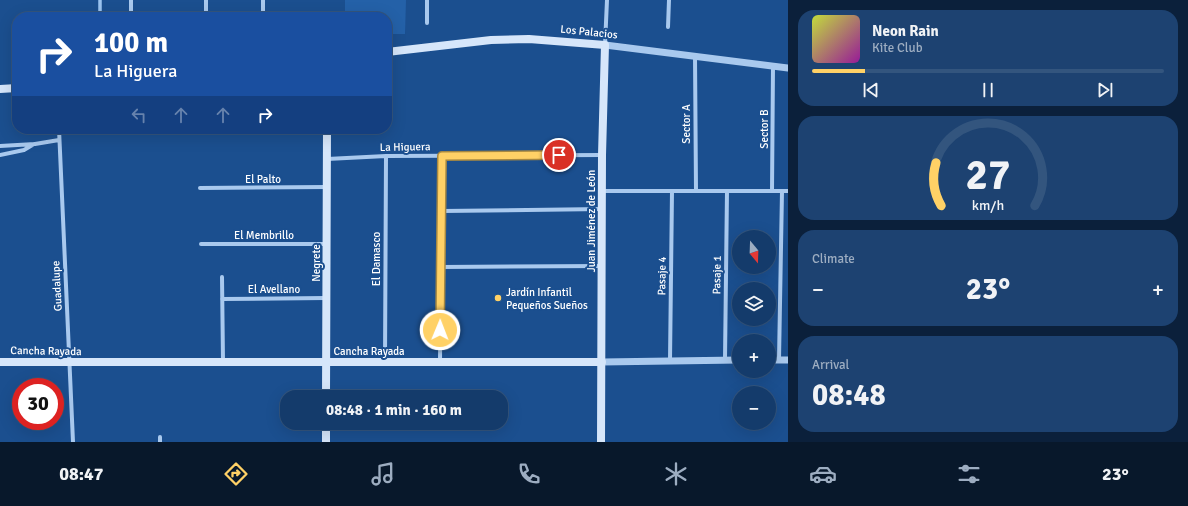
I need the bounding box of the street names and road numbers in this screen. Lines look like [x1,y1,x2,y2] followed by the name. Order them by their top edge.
[560,23,618,41] street label: Los Palacios
[680,104,693,144] street label: Sector A
[758,109,771,149] street label: Sector B
[379,140,431,154] street label: La Higuera
[585,170,598,272] street label: Juan Jiménez de León
[245,173,281,186] street label: El Palto
[234,229,294,242] street label: El Membrillo
[370,231,383,286] street label: El Damasco
[310,244,323,282] street label: Negrete
[710,255,724,295] street label: Pasaje 1
[655,256,669,296] street label: Pasaje 4
[49,260,65,312] street label: Guadalupe
[248,283,300,296] street label: El Avellano
[10,344,82,358] street label: Cancha Rayada
[333,345,405,358] street label: Cancha Rayada

